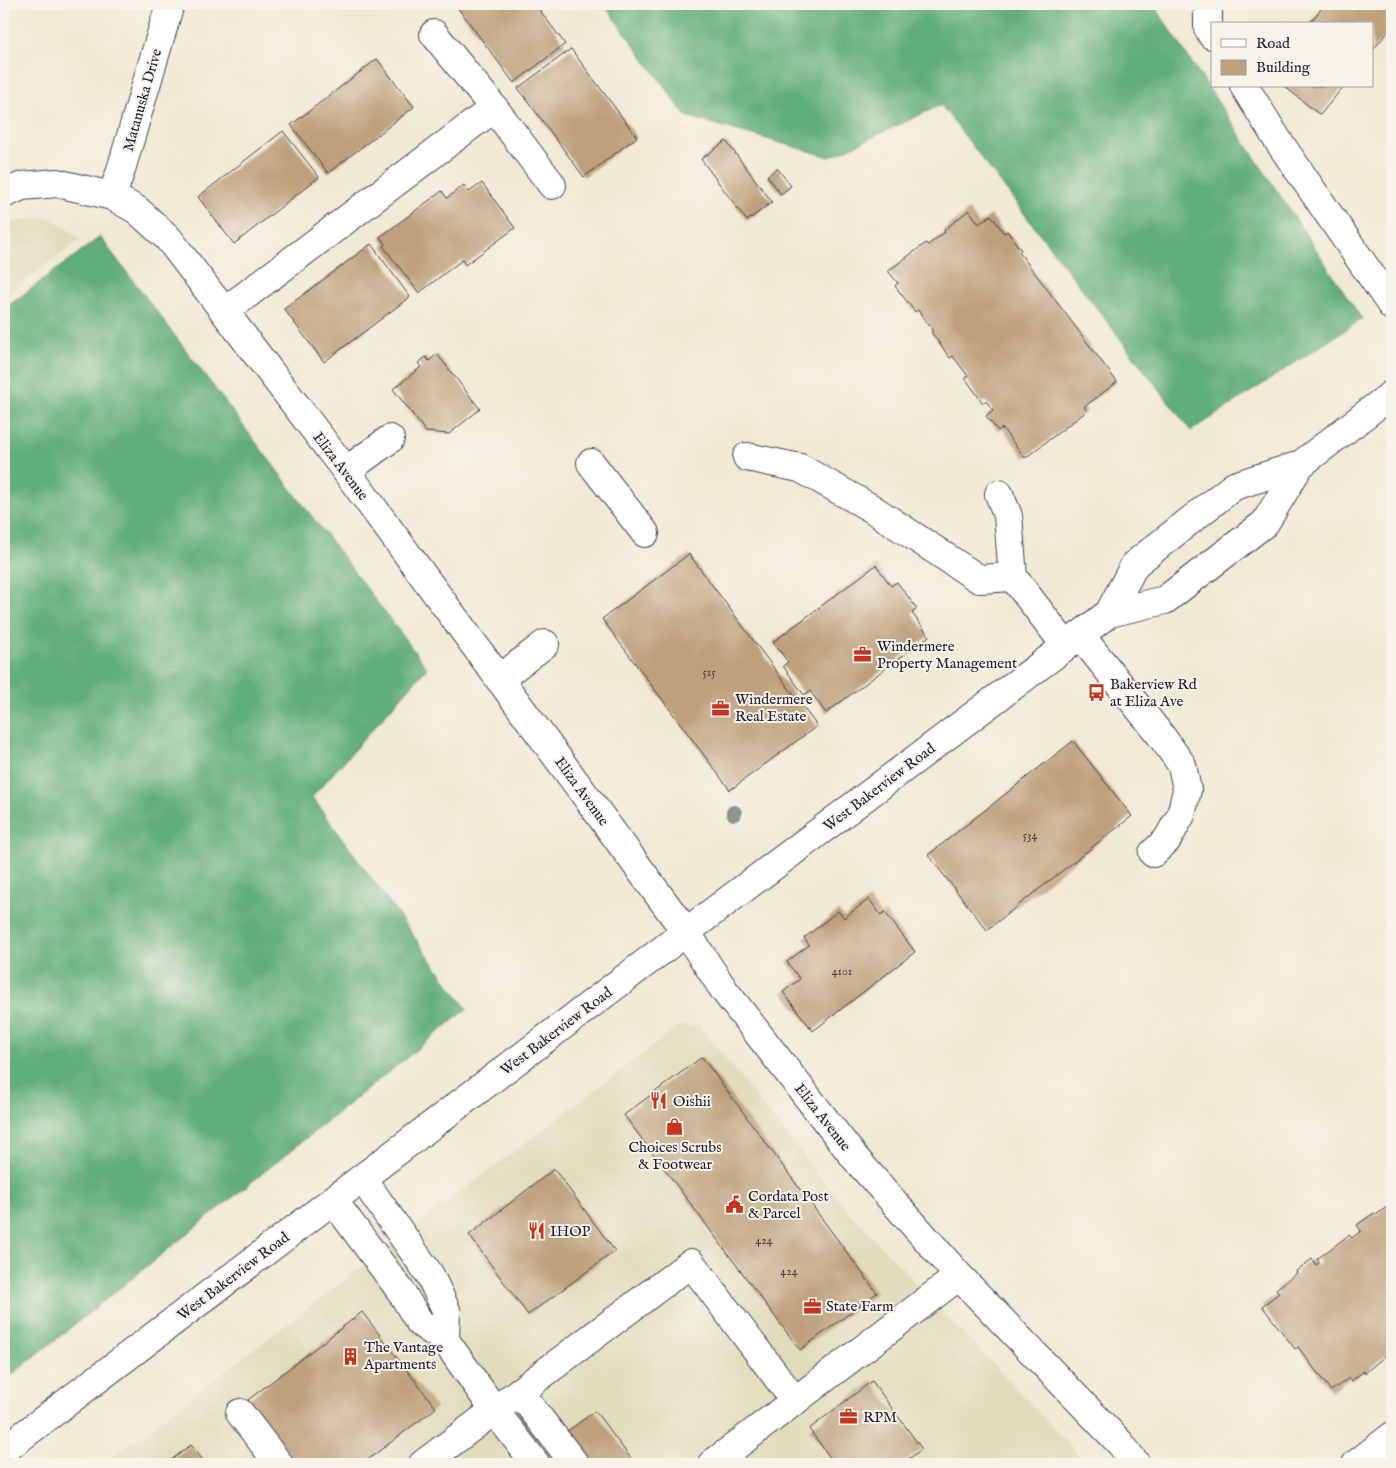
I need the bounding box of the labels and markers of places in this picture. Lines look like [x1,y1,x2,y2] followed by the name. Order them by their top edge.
[877,637,1017,673] place label: Windermere Property Management
[853,645,873,665] office icon: Windermere Property Management
[1110,675,1198,711] place label: Bakerview Rd at Eliza Ave
[1086,683,1106,703] bus stop icon: Bakerview Rd at Eliza Ave
[735,690,813,726] place label: Windermere Real Estate
[711,698,731,718] office icon: Windermere Real Estate
[649,1091,669,1111] restaurant icon: Oishii
[673,1092,711,1111] place label: Oishii
[665,1116,685,1136] shop icon: Choices Scrubs & Footwear
[628,1138,722,1174] place label: Choices Scrubs & Footwear
[748,1187,829,1223] place label: Cordata Post & Parcel
[724,1195,744,1215] public building icon: Cordata Post & Parcel
[526,1221,546,1241] restaurant icon: IHOP
[550,1222,590,1241] place label: IHOP
[802,1296,822,1316] office icon: State Farm
[826,1297,894,1316] place label: State Farm
[363,1338,443,1374] place label: The Vantage Apartments
[340,1346,360,1366] building icon: The Vantage Apartments
[839,1407,859,1427] office icon: RPM
[863,1408,897,1427] place label: RPM

